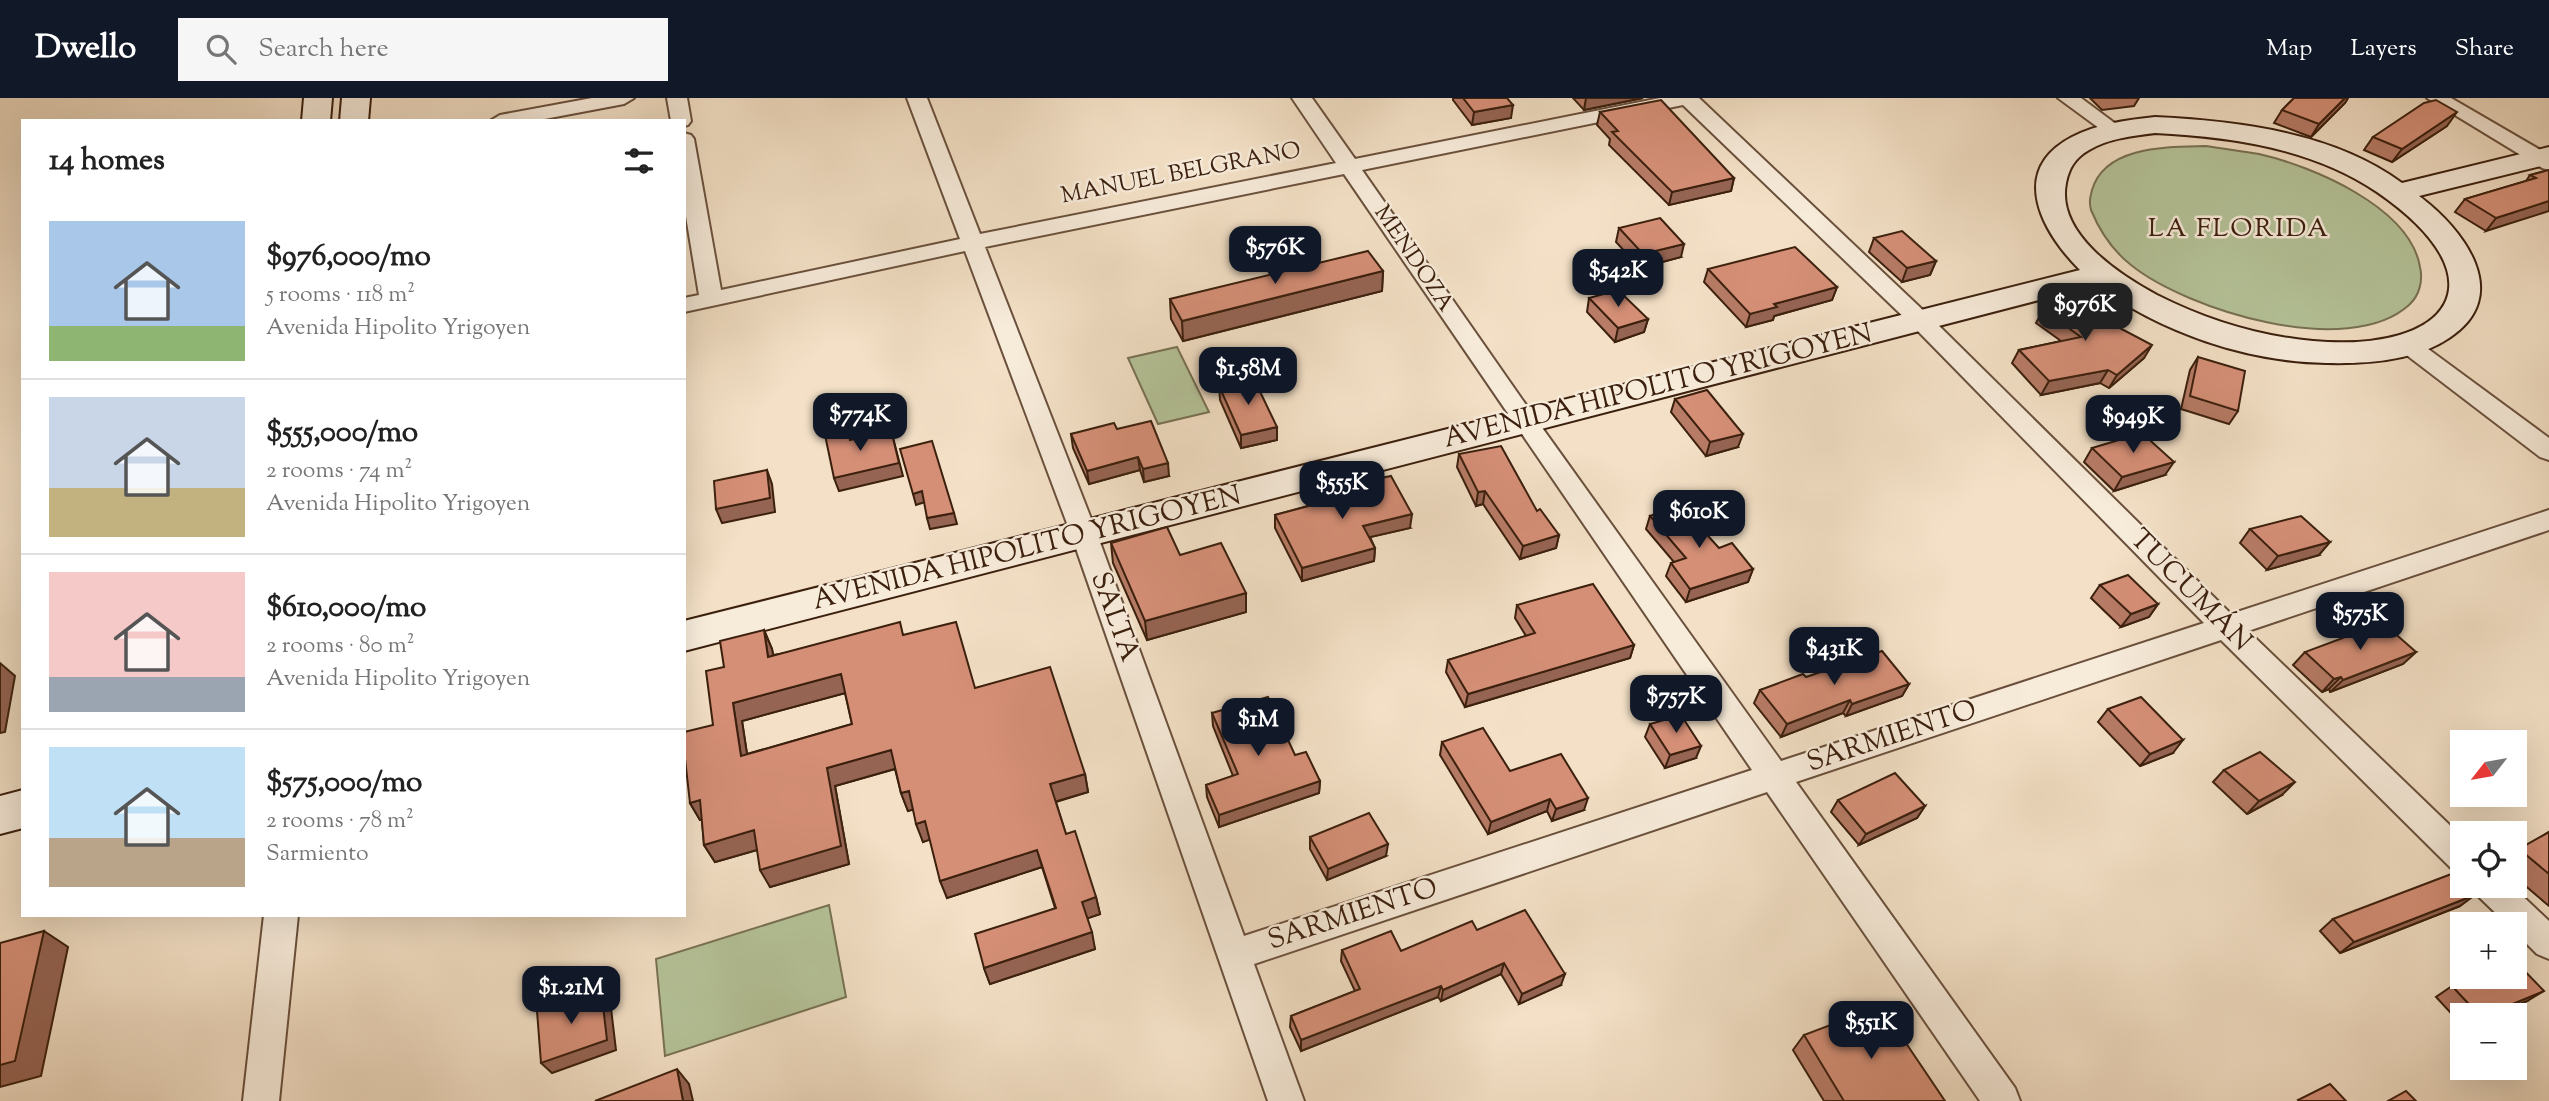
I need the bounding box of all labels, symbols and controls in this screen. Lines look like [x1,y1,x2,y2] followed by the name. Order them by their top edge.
[178,18,668,81] search box
[35,25,136,73] text: Dwello
[202,30,240,68] icon: search
[258,31,389,68] text: Search here
[2266,32,2312,66] text: Map
[2350,32,2417,66] text: Layers
[2455,32,2514,66] text: Share
[1058,135,1304,213] street label: MANUEL BELGRANO
[49,140,165,183] text: 14 homes
[620,142,658,180] icon: filters
[1365,199,1461,319] street label: MENDOZA
[2148,211,2330,248] district label: LA FLORIDA
[1226,226,1324,286] pin: $576K
[1245,232,1305,265] text: $576K
[266,236,431,279] text: $976,000/mo
[105,249,189,333] icon: home
[1569,250,1667,309] pin: $542K
[1588,255,1648,288] text: $542K
[266,279,415,312] text: 5 rooms · 118 m²
[2036,284,2134,343] pin: $976K
[2053,289,2117,322] text: $976K
[266,312,530,345] text: Avenida Hipolito Yrigoyen
[1440,314,1876,460] street label: AVENIDA HIPOLITO YRIGOYEN
[1191,348,1305,407] pin: $1.58M
[1215,353,1281,386] text: $1.58M
[811,394,909,453] pin: $774K
[2084,396,2182,455] pin: $949K
[829,399,891,432] text: $774K
[2102,401,2164,434] text: $949K
[266,412,418,455] text: $555,000/mo
[105,425,189,509] icon: home
[266,455,412,488] text: 2 rooms · 74 m²
[1293,462,1391,521] pin: $555K
[1316,467,1368,500] text: $555K
[809,476,1245,622] street label: AVENIDA HIPOLITO YRIGOYEN
[266,488,530,521] text: Avenida Hipolito Yrigoyen
[1650,490,1748,550] pin: $610K
[1669,496,1729,529] text: $610K
[2120,521,2260,661] street label: TUCUMÁN
[1079,566,1149,668] street label: SALTA
[266,587,427,630] text: $610,000/mo
[2311,592,2409,652] pin: $575K
[2332,598,2388,631] text: $575K
[105,600,189,684] icon: home
[1785,628,1883,687] pin: $431K
[266,630,414,663] text: 2 rooms · 80 m²
[1805,633,1863,666] text: $431K
[266,663,530,696] text: Avenida Hipolito Yrigoyen
[1627,676,1725,735] pin: $757K
[1646,681,1706,714] text: $757K
[1802,691,1982,783] street label: SARMIENTO
[1224,698,1292,758] pin: $1M
[1237,704,1279,737] text: $1M
[2450,730,2527,807] north arrow
[2450,730,2527,1080] map controls
[266,762,423,805] text: $575,000/mo
[105,775,189,859] icon: home
[266,805,414,838] text: 2 rooms · 78 m²
[2450,821,2527,898] button: locate
[266,838,369,871] text: Sarmiento
[1263,869,1443,961] street label: SARMIENTO
[2450,912,2527,989] button: +
[514,967,628,1026] pin: $1.21M
[538,972,604,1005] text: $1.21M
[1822,1002,1920,1061] pin: $551K
[2450,1003,2527,1080] button: −
[1845,1007,1897,1040] text: $551K

